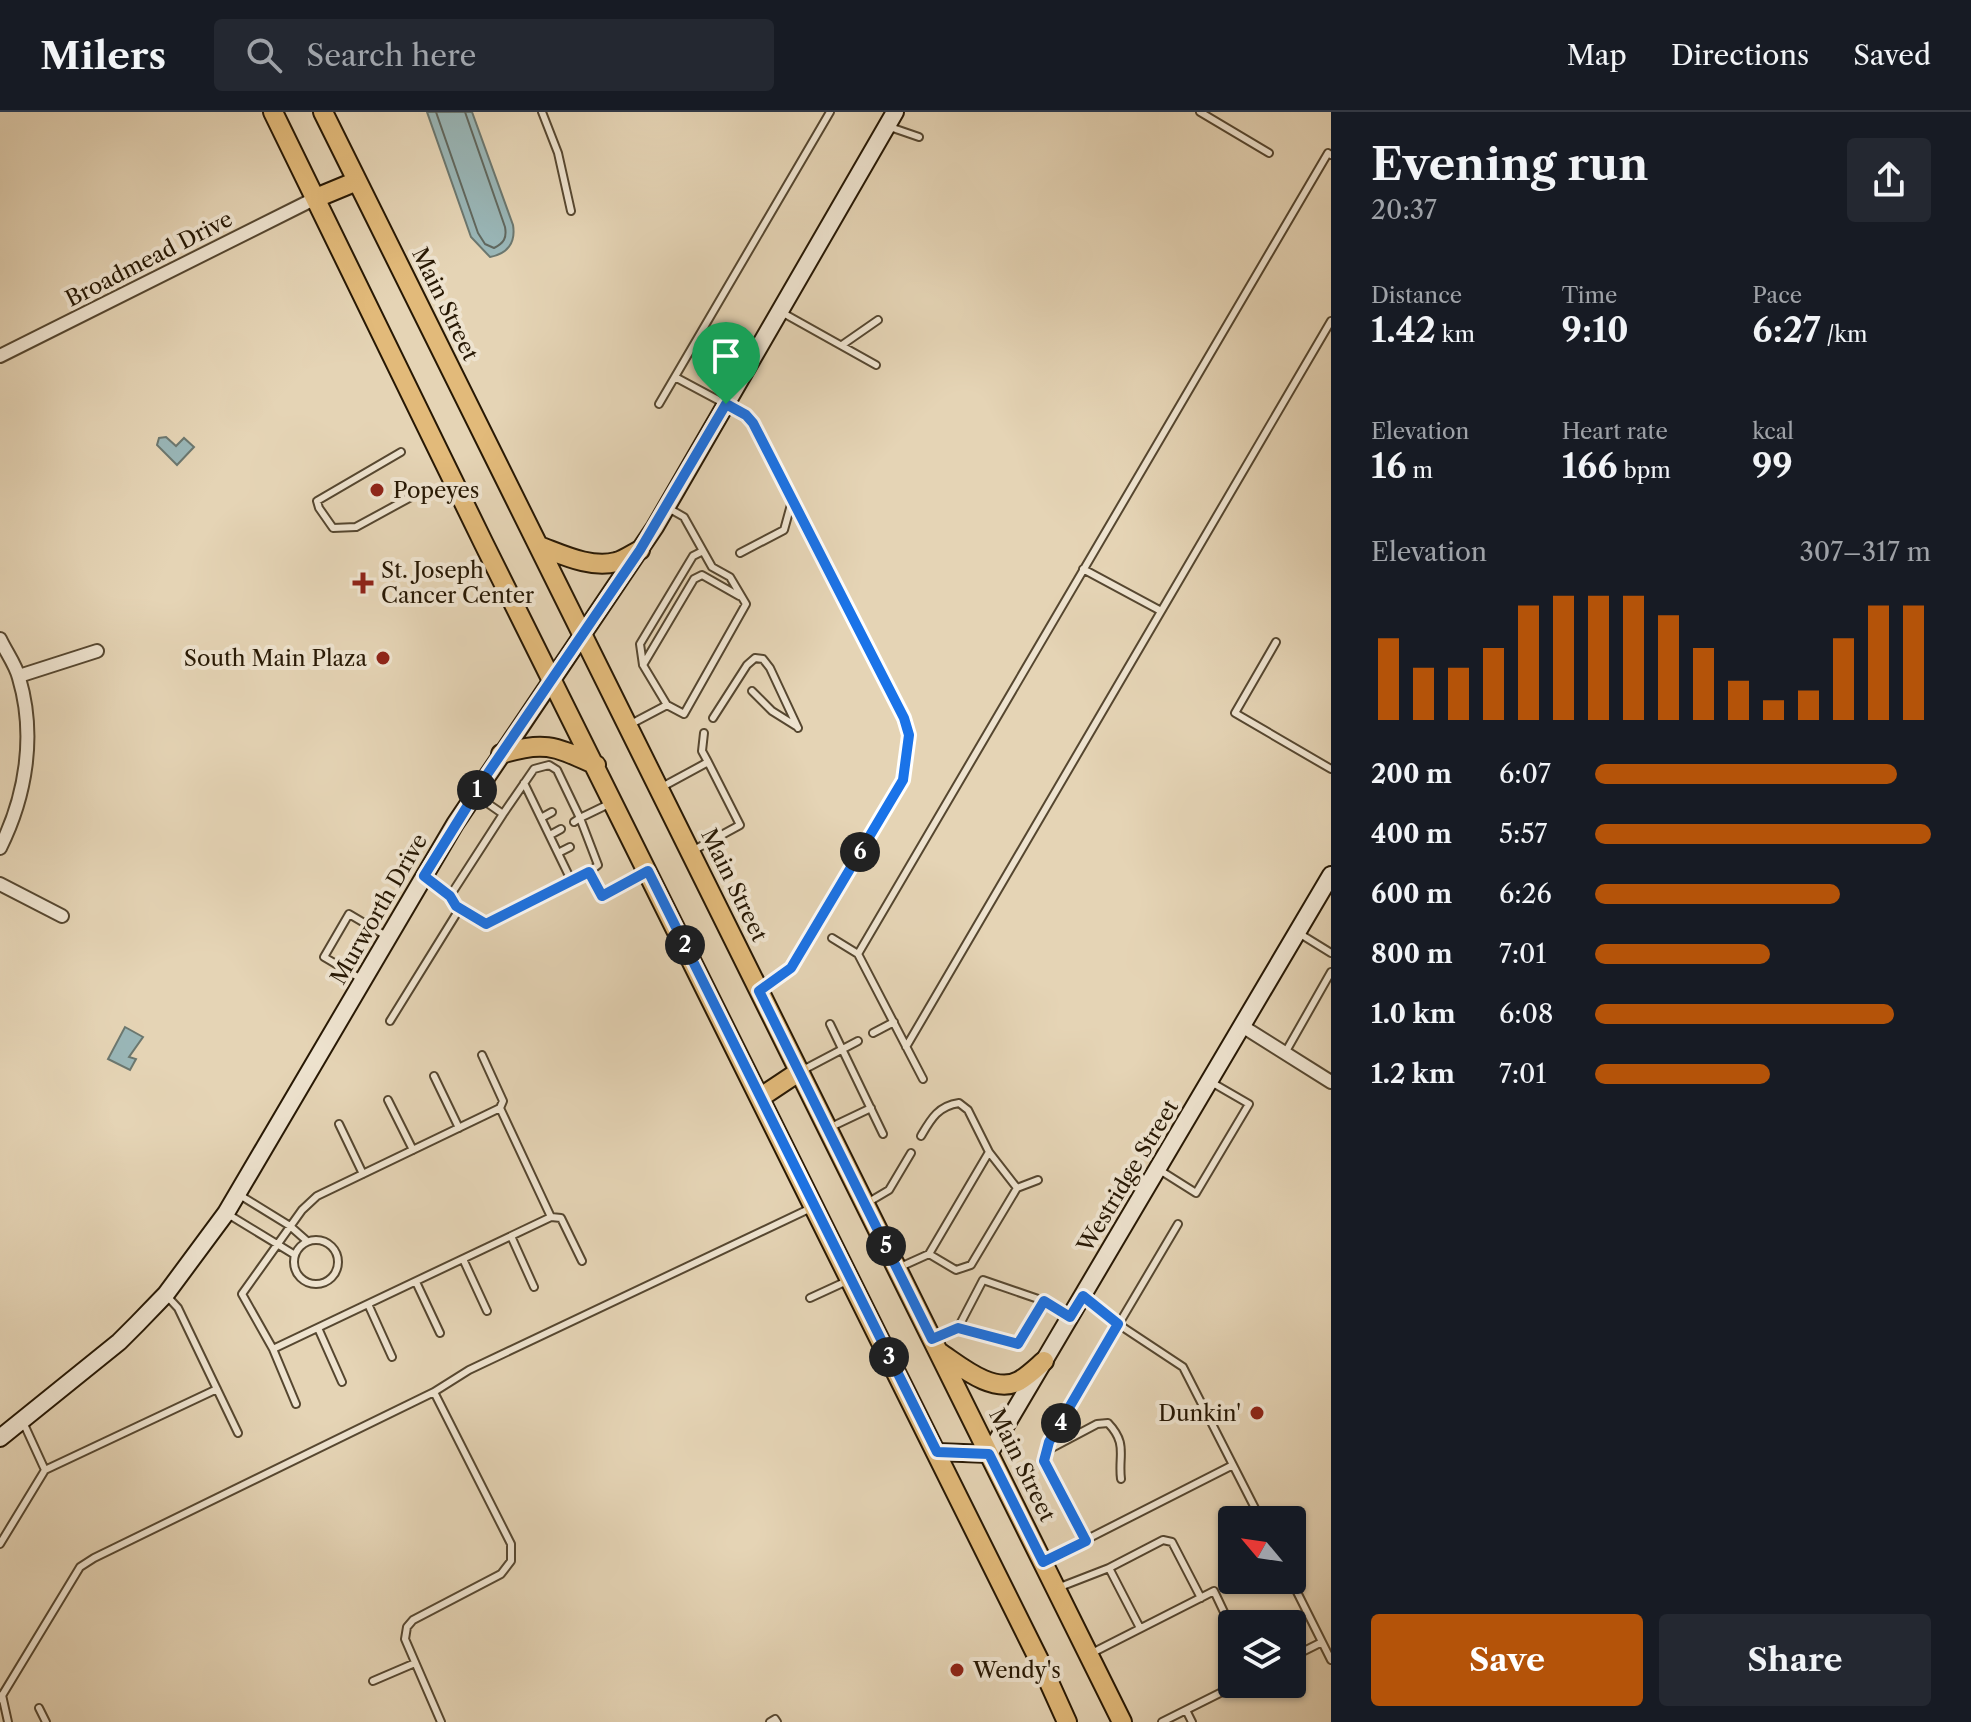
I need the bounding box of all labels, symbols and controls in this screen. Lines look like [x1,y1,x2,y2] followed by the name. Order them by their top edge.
[214,19,774,91] search box
[40,32,166,79] text: Milers
[242,33,286,77] icon: search
[306,37,476,74] text: Search here
[1567,38,1627,72] text: Map
[1671,38,1809,72] text: Directions
[1853,38,1931,72] text: Saved
[1371,137,1648,191] text: Evening run
[1847,138,1931,222] button: share
[1371,194,1437,226] text: 20:37
[61,205,237,313] street label: Broadmead Drive
[406,243,484,365] street label: Main Street
[1371,282,1462,309] text: Distance
[1562,282,1617,309] text: Time
[1752,282,1802,309] text: Pace
[1371,309,1436,351] text: 1.42
[1562,309,1629,351] text: 9:10
[1752,309,1821,351] text: 6:27
[1436,321,1475,348] text: km
[1821,321,1868,348] text: /km
[692,322,760,404] pin
[704,334,748,378] icon: arrive
[1371,418,1469,445] text: Elevation
[1562,418,1668,445] text: Heart rate
[1752,418,1794,445] text: kcal
[1371,445,1407,487] text: 16
[1562,445,1618,487] text: 166
[1752,445,1793,487] text: 99
[1407,457,1433,484] text: m
[1618,457,1671,484] text: bpm
[393,477,479,504] place label: Popeyes
[368,481,386,499] marker: Popeyes
[1371,536,1487,568] text: Elevation
[1799,536,1931,568] text: 307–317 m
[381,557,534,609] place label: St. Joseph Cancer Center
[352,572,374,594] marker: St. Joseph Cancer Center
[184,645,367,672] place label: South Main Plaza
[374,649,392,667] marker: South Main Plaza
[1371,758,1452,790] text: 200 m
[1499,758,1551,790] text: 6:07
[457,770,497,810] pin: 1
[472,776,482,803] text: 1
[1371,818,1452,850] text: 400 m
[1499,818,1547,850] text: 5:57
[695,824,773,946] street label: Main Street
[325,829,433,989] street label: Murworth Drive
[840,832,880,872] pin: 6
[853,838,867,865] text: 6
[1371,878,1452,910] text: 600 m
[1499,878,1552,910] text: 6:26
[665,925,705,965] pin: 2
[679,931,692,958] text: 2
[1371,938,1453,970] text: 800 m
[1499,938,1547,970] text: 7:01
[1371,998,1456,1030] text: 1.0 km
[1499,998,1553,1030] text: 6:08
[1371,1058,1455,1090] text: 1.2 km
[1499,1058,1547,1090] text: 7:01
[1071,1095,1184,1258] street label: Westridge Street
[866,1226,906,1266] pin: 5
[880,1232,892,1259] text: 5
[869,1337,909,1377] pin: 3
[883,1343,895,1370] text: 3
[1158,1400,1241,1427] place label: Dunkin'
[1041,1403,1081,1443] pin: 4
[983,1404,1061,1526] street label: Main Street
[1248,1404,1266,1422] marker: Dunkin'
[1054,1409,1068,1436] text: 4
[1218,1506,1306,1594] north arrow
[1218,1506,1306,1698] map controls
[1218,1610,1306,1698] button: layers
[1371,1614,1643,1706] button: Save
[1659,1614,1931,1706] button: Share
[972,1657,1061,1684] place label: Wendy's
[948,1661,966,1679] marker: Wendy's

